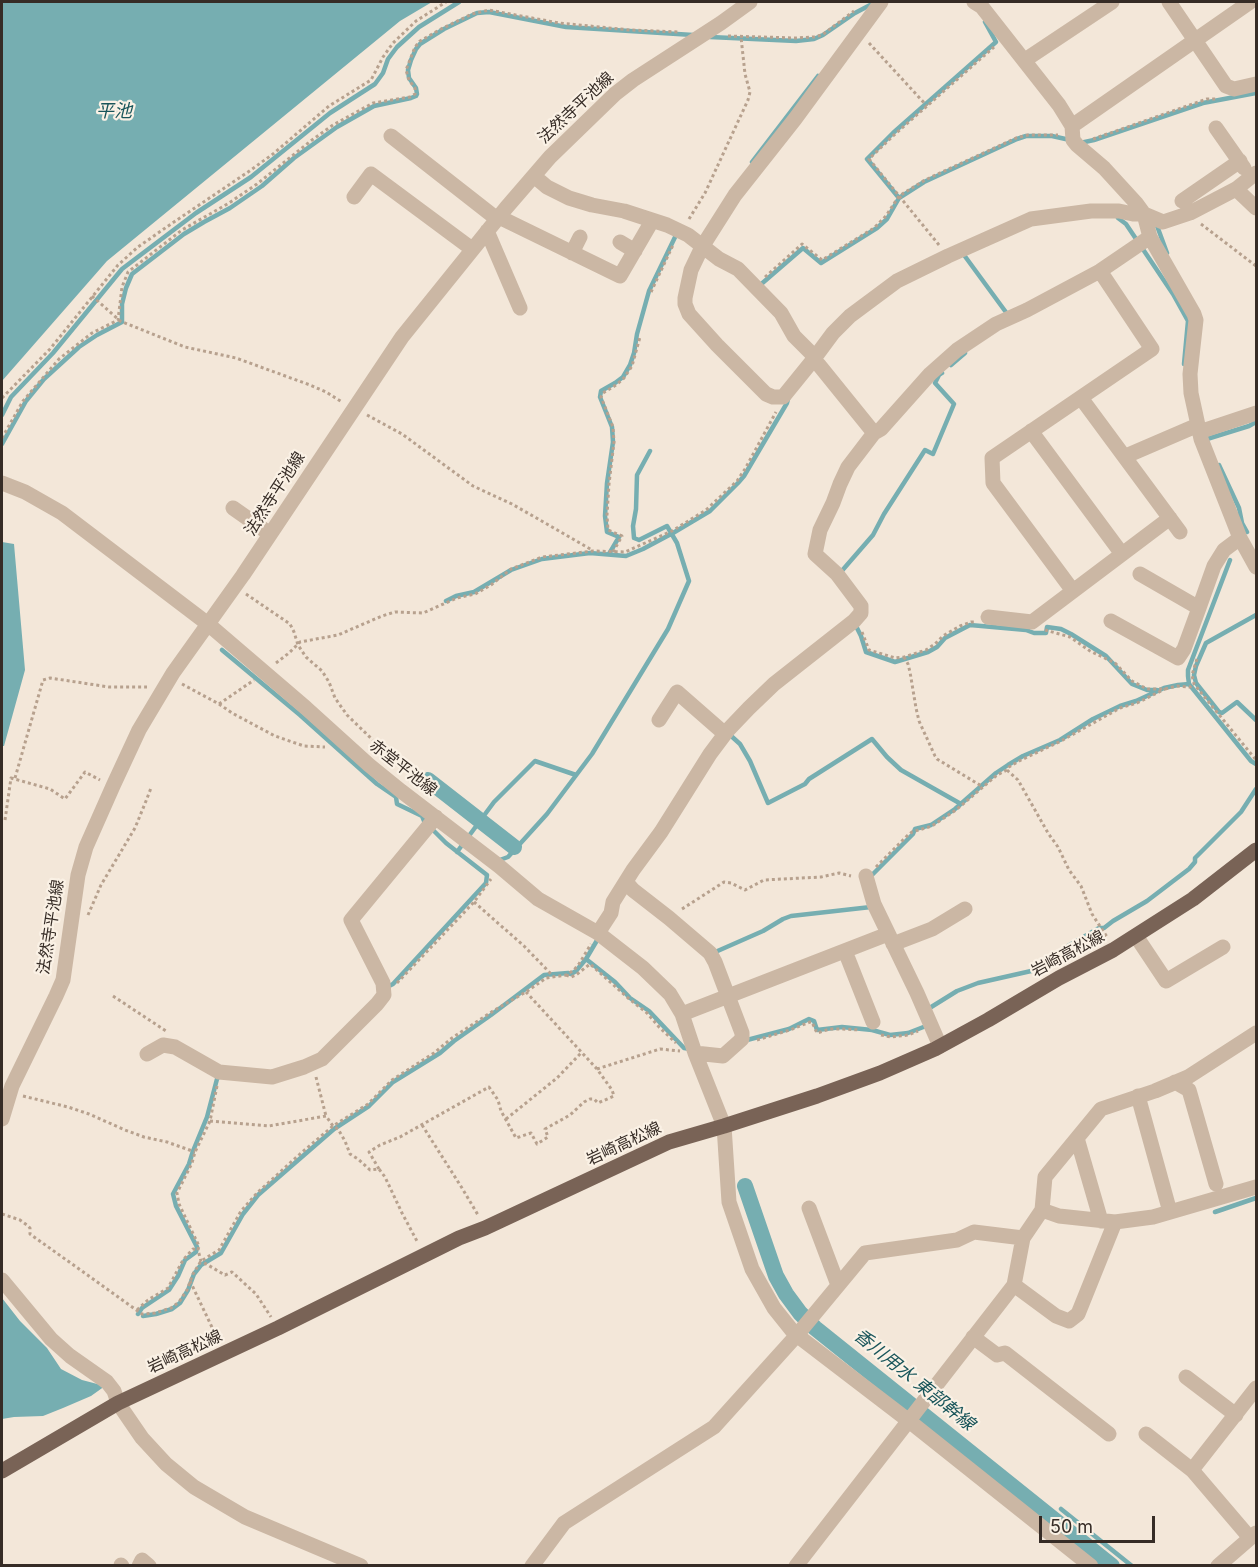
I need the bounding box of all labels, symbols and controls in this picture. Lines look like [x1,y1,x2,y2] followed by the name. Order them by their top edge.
[534,68,618,148] street label: 法然寺平池線
[96,101,132,123] water label: 平池
[241,449,309,539] street label: 法然寺平池線
[366,736,440,800] street label: 赤堂平池線
[34,878,68,976] street label: 法然寺平池線
[1028,927,1108,981] street label: 岩崎高松線
[584,1118,664,1170] street label: 岩崎高松線
[849,1325,979,1435] water label: 香川用水 東部幹線
[145,1326,225,1378] street label: 岩崎高松線
[1042,1504,1158,1542] scale bar
[1050,1516,1093,1537] text: 50 m

